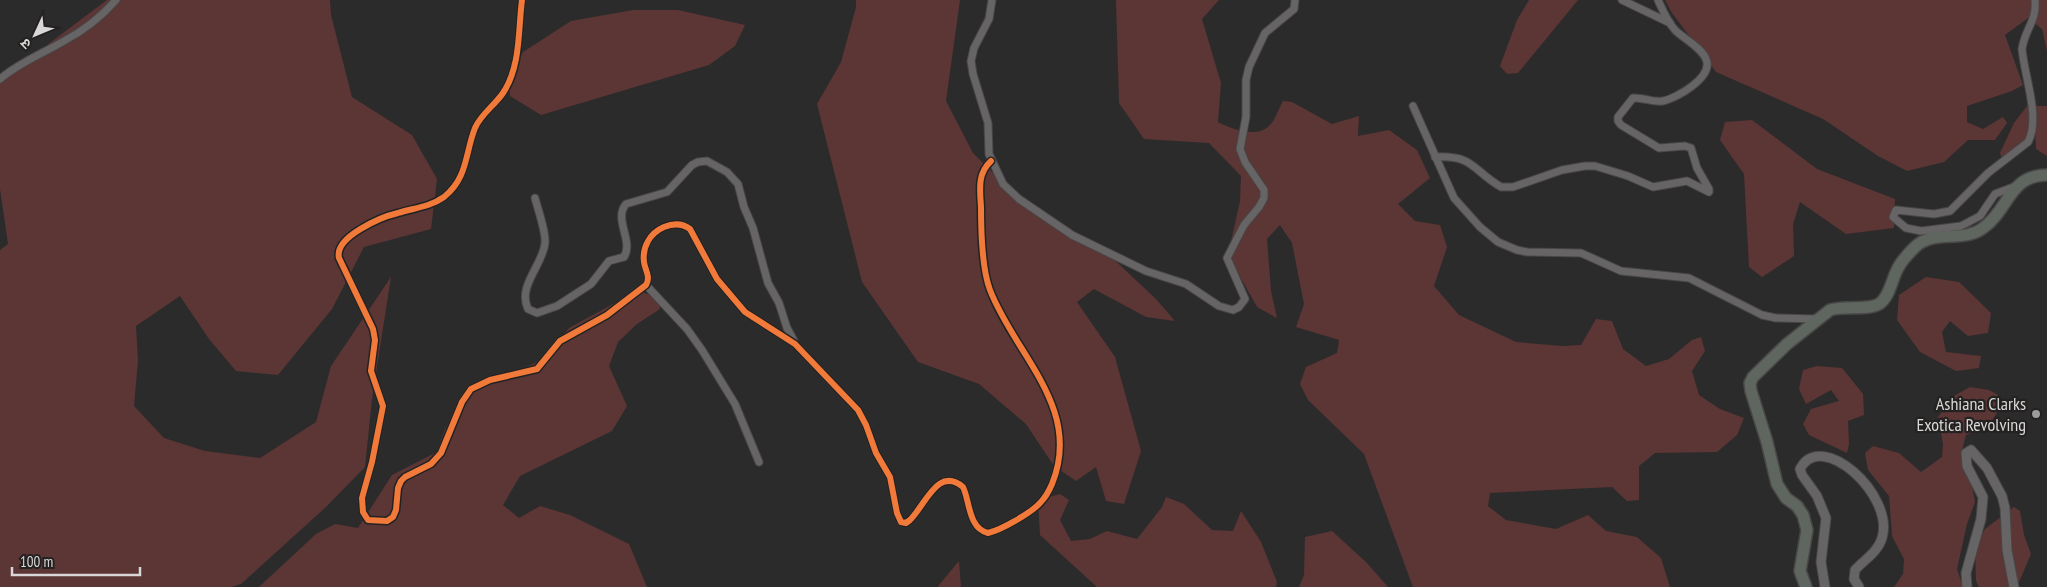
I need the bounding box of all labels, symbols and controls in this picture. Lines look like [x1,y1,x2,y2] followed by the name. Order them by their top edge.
[10,10,60,60] north arrow
[16,34,35,53] text: उ
[1917,392,2026,436] place label: Ashiana Clarks Exotica Revolving
[2030,408,2042,420] marker: Ashiana Clarks Exotica Revolving
[12,544,140,576] scale bar
[20,552,53,571] text: 100 m

